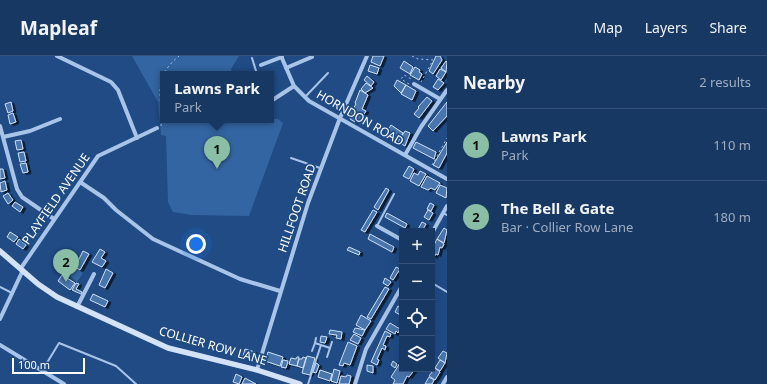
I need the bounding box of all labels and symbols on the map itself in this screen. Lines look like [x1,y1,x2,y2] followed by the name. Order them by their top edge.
[313,86,407,150] street label: HORNDON ROAD
[204,136,230,169] pin: 1
[18,150,94,248] street label: PLAYFIELD AVENUE
[273,161,320,255] street label: HILLFOOT ROAD
[186,234,206,254] your location
[53,249,79,282] pin: 2
[157,322,269,369] street label: COLLIER ROW LANE
[12,356,85,375] scale bar

